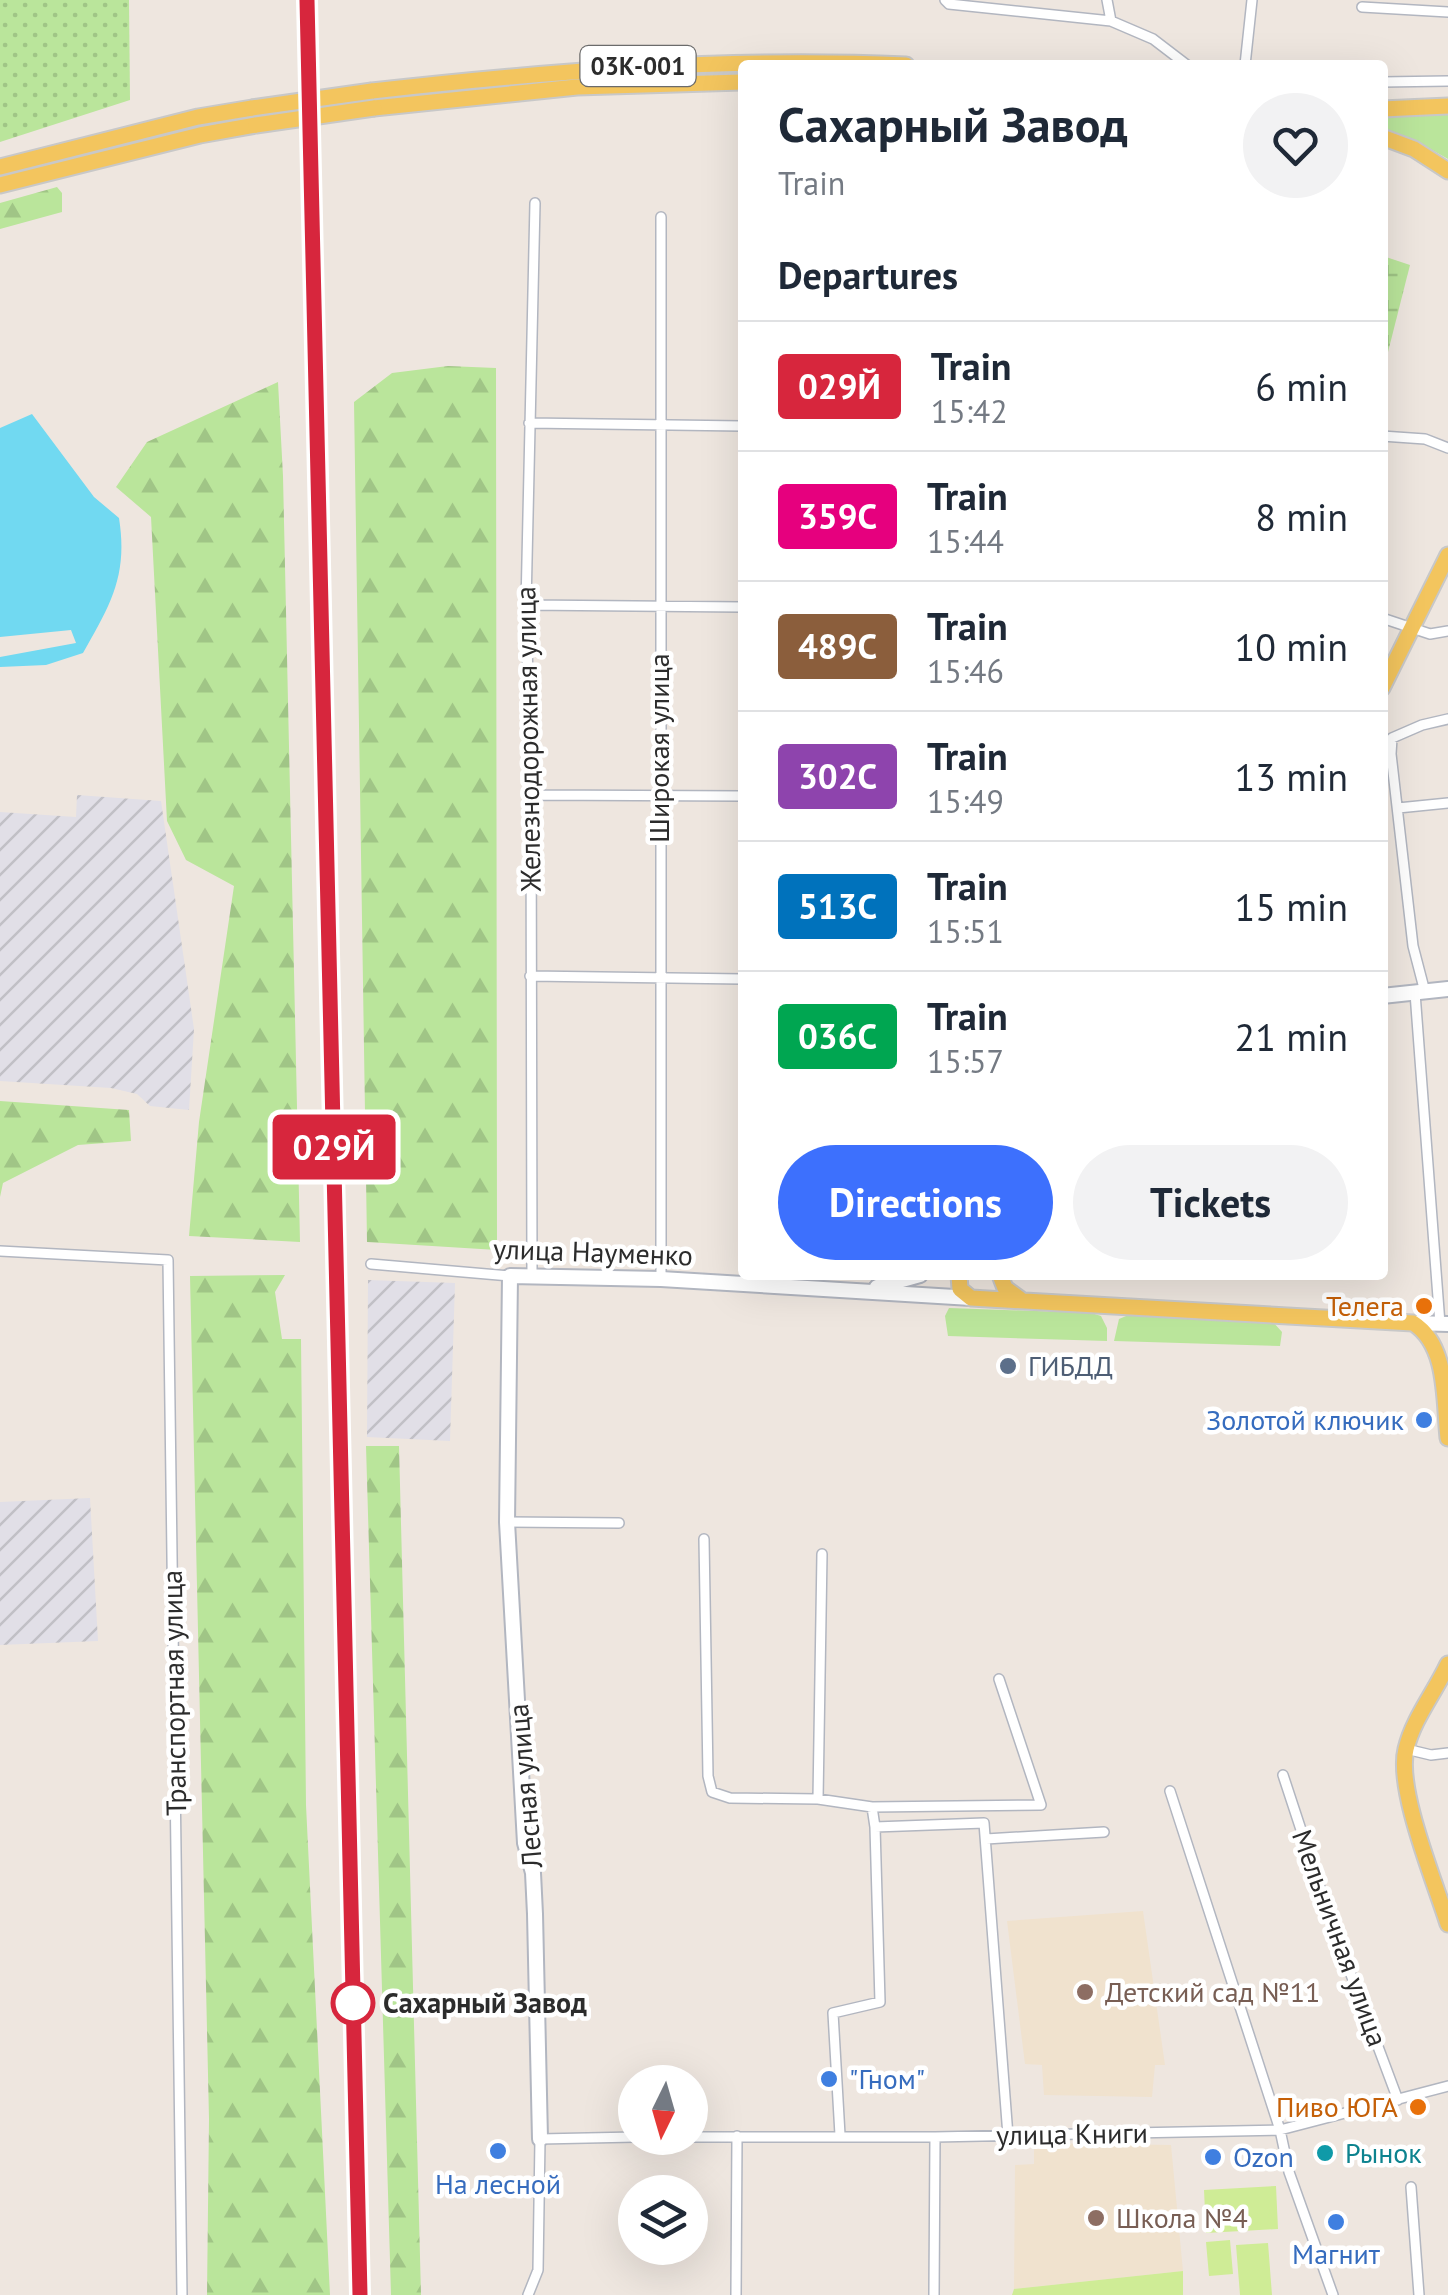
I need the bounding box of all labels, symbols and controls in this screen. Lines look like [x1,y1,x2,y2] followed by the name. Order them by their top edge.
[580,46,696,86] road number: 03К-001
[778,93,1128,155] text: Сахарный Завод
[1243,93,1348,198] button: heart
[778,162,845,204] text: Train
[778,250,958,299] text: Departures
[931,341,1012,390] text: Train
[1255,362,1348,411] text: 6 min
[798,363,881,409] text: 029Й
[931,390,1008,432] text: 15:42
[927,471,1008,520] text: Train
[1255,492,1348,541] text: 8 min
[798,493,877,539] text: 359С
[927,520,1004,562] text: 15:44
[506,586,549,893] street label: Железнодорожная улица
[927,601,1008,650] text: Train
[1235,622,1348,671] text: 10 min
[798,623,877,669] text: 489С
[927,650,1004,692] text: 15:46
[640,653,677,843] street label: Широкая улица
[927,731,1008,780] text: Train
[1235,752,1348,801] text: 13 min
[798,753,877,799] text: 302С
[927,780,1004,822] text: 15:49
[927,861,1008,910] text: Train
[1235,882,1348,931] text: 15 min
[798,883,877,929] text: 513С
[927,910,1004,952] text: 15:51
[927,991,1008,1040] text: Train
[1235,1012,1348,1061] text: 21 min
[798,1013,877,1059] text: 036С
[927,1040,1004,1082] text: 15:57
[264,1114,404,1180] line badge: 029Й
[293,1124,375,1170] text: 029Й
[778,1145,1053,1260] button: Directions
[1073,1145,1348,1260] button: Tickets
[492,1230,694,1273] street label: улица Науменко
[1326,1287,1404,1324] place label: Телега
[1413,1295,1435,1317] marker: Телега
[1028,1347,1113,1384] place label: ГИБДД
[997,1355,1019,1377] marker: ГИБДД
[1206,1401,1405,1438] place label: Золотой ключик
[1413,1409,1435,1431] marker: Золотой ключик
[153,1570,194,1816] street label: Транспортная улица
[499,1702,550,1871] street label: Лесная улица
[1284,1824,1397,2051] street label: Мельничная улица
[1105,1973,1320,2010] place label: Детский сад №11
[1074,1981,1096,2003] marker: Детский сад №11
[332,1982,374,2024] marker: Сахарный Завод
[383,1984,587,2021] place label: Сахарный Завод
[849,2060,925,2097] place label: "Гном"
[618,2065,708,2155] north arrow
[618,2065,708,2265] map controls
[818,2068,840,2090] marker: "Гном"
[1276,2088,1399,2125] place label: Пиво ЮГА
[1407,2096,1429,2118] marker: Пиво ЮГА
[996,2114,1148,2153] street label: улица Книги
[1345,2134,1422,2171] place label: Рынок
[1233,2138,1294,2175] place label: Ozon
[487,2140,509,2162] marker: На лесной
[1314,2142,1336,2164] marker: Рынок
[1202,2146,1224,2168] marker: Ozon
[435,2165,561,2202] place label: На лесной
[618,2175,708,2265] button: layers
[1116,2199,1248,2236] place label: Школа №4
[1085,2207,1107,2229] marker: Школа №4
[1325,2211,1347,2233] marker: Магнит
[1292,2235,1381,2272] place label: Магнит

